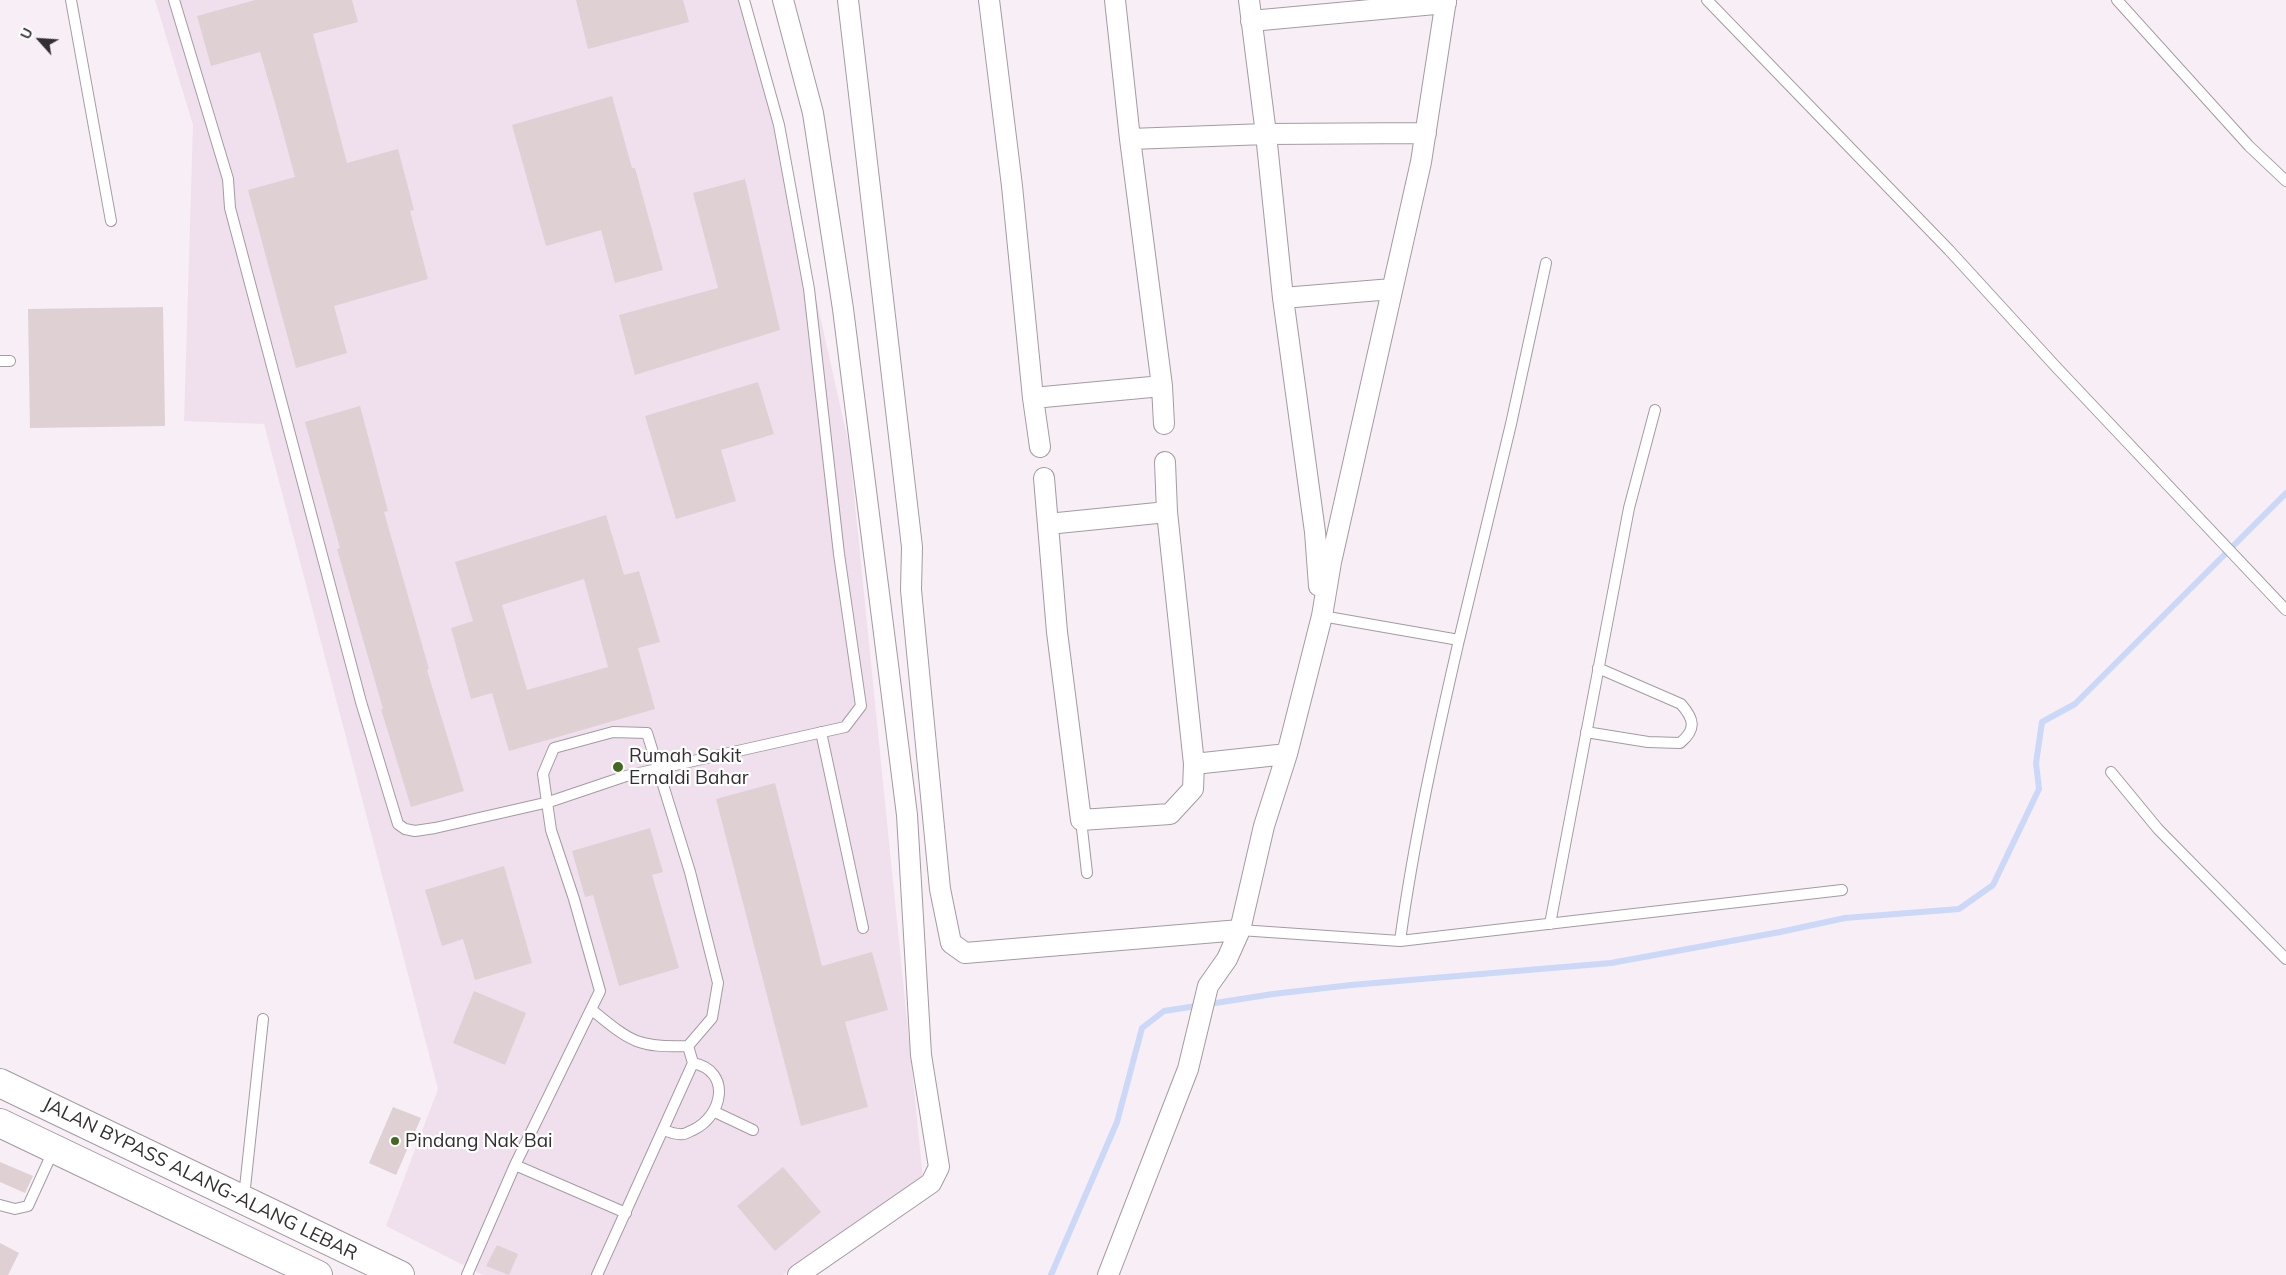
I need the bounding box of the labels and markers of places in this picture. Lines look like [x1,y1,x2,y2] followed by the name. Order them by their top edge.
[629,745,749,789] place label: Rumah Sakit Ernaldi Bahar
[611,760,625,774] marker: Rumah Sakit Ernaldi Bahar
[405,1130,553,1152] place label: Pindang Nak Bai
[389,1135,401,1147] marker: Pindang Nak Bai

